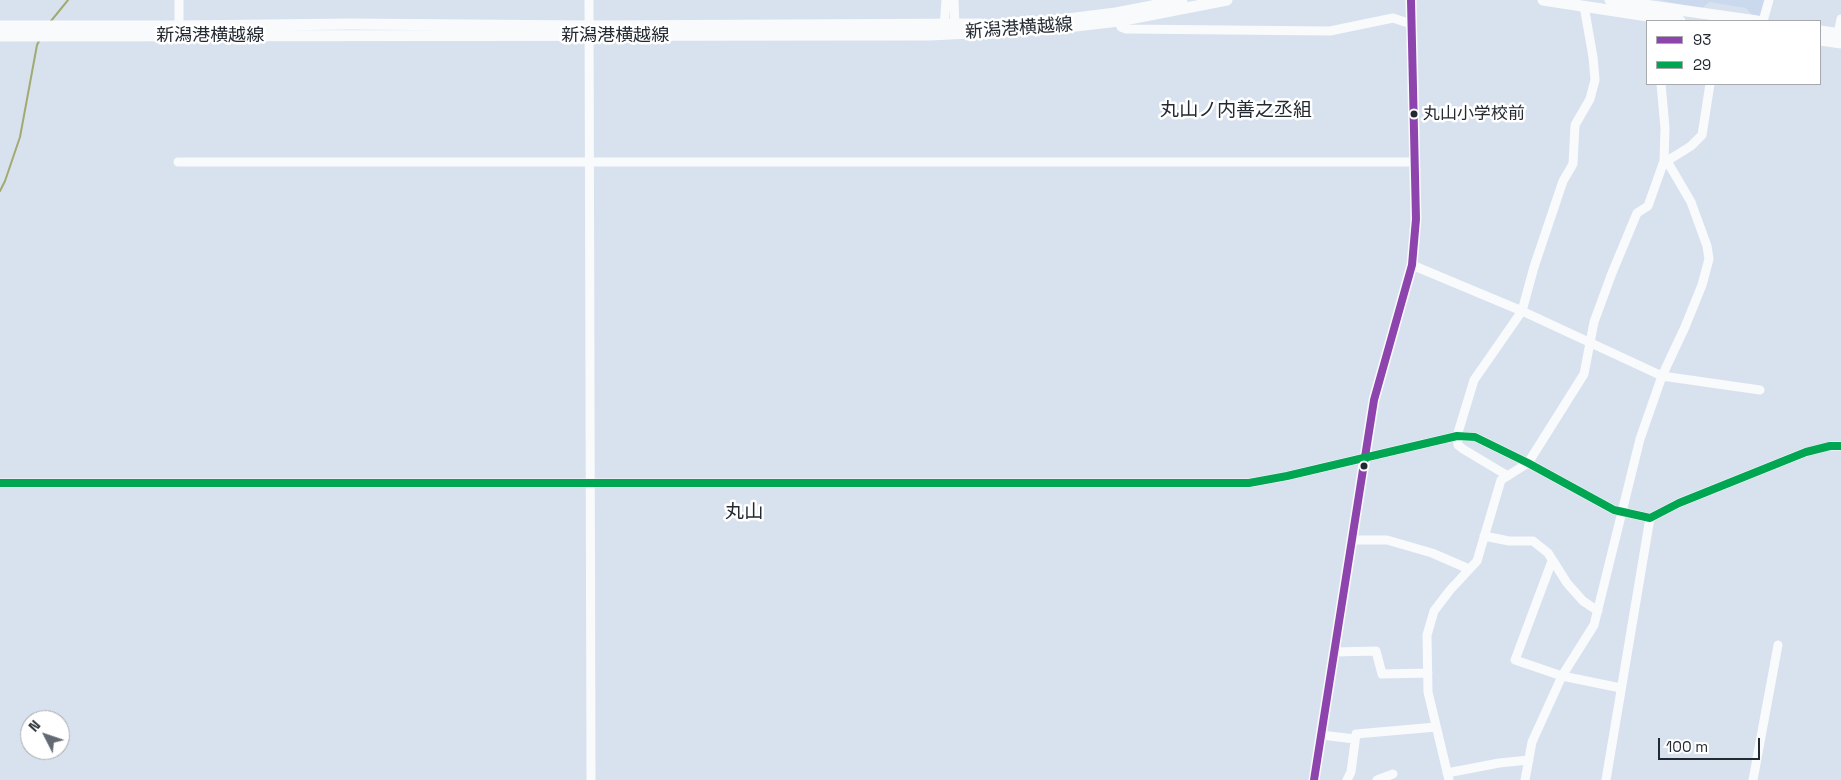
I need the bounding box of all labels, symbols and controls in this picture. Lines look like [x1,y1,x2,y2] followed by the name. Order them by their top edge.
[964,14,1074,44] street label: 新潟港横越線
[1646,20,1821,85] legend
[156,25,264,47] street label: 新潟港横越線
[561,25,669,47] street label: 新潟港横越線
[1693,30,1711,49] text: 93
[1693,55,1711,74] text: 29
[1160,100,1312,122] district label: 丸山ノ内善之丞組
[1423,104,1525,124] place label: 丸山小学校前
[1409,109,1419,119] marker: 丸山小学校前
[1359,461,1369,471] unlabelled marker
[725,502,763,524] district label: 丸山
[20,710,70,760] north arrow
[25,716,44,735] text: N
[1661,728,1764,760] scale bar
[1666,737,1708,756] text: 100 m

